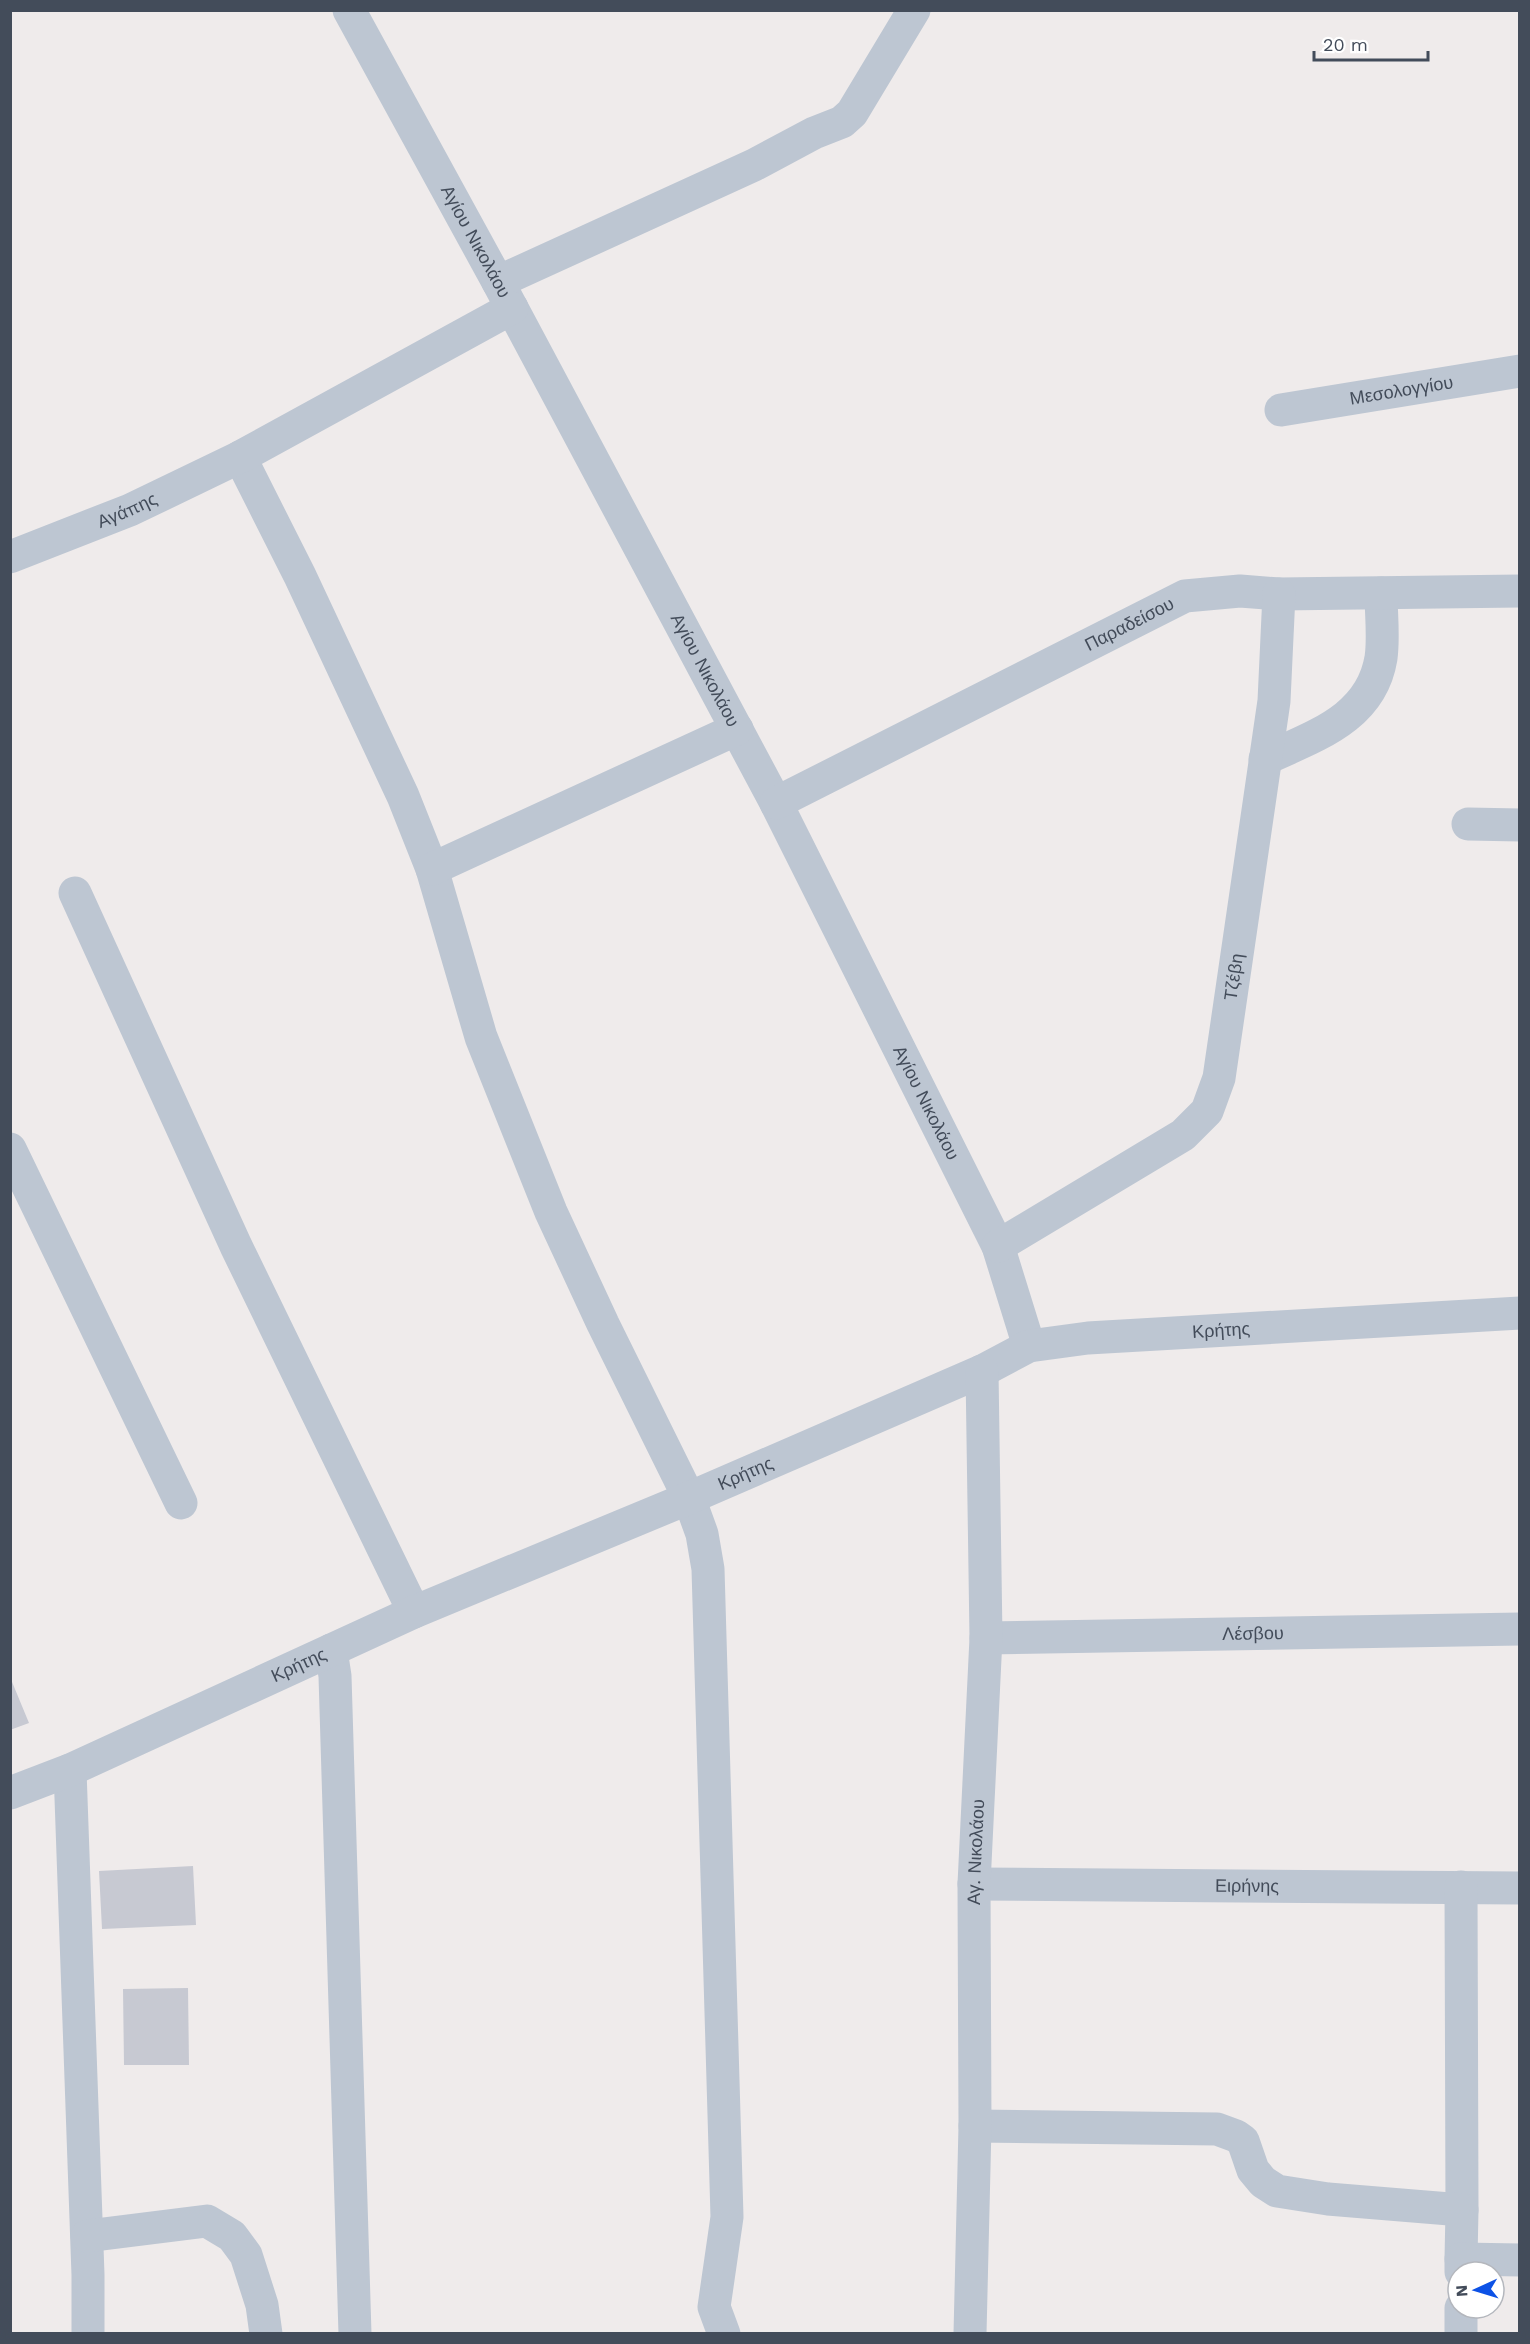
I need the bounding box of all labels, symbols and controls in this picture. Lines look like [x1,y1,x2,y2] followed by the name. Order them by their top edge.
[1314,24,1428,62] scale bar
[1323,34,1368,55] text: 20 m
[437,181,515,301] street label: Αγίου Νικολάου
[1348,371,1455,409] street label: Μεσολογγίου
[94,488,160,532] street label: Αγάπης
[1081,592,1177,655] street label: Παραδείσου
[667,610,744,730] street label: Αγίου Νικολάου
[1219,952,1247,1002] street label: Τζέβη
[889,1042,964,1163] street label: Αγίου Νικολάου
[1192,1318,1251,1342] street label: Κρήτης
[714,1452,776,1494] street label: Κρήτης
[1222,1622,1284,1644] street label: Λέσβου
[268,1643,330,1686] street label: Κρήτης
[963,1799,988,1905] street label: Αγ. Νικολάου
[1215,1875,1279,1896] street label: Ειρήνης
[1446,2260,1506,2320] north arrow
[1452,2284,1471,2298] text: N

